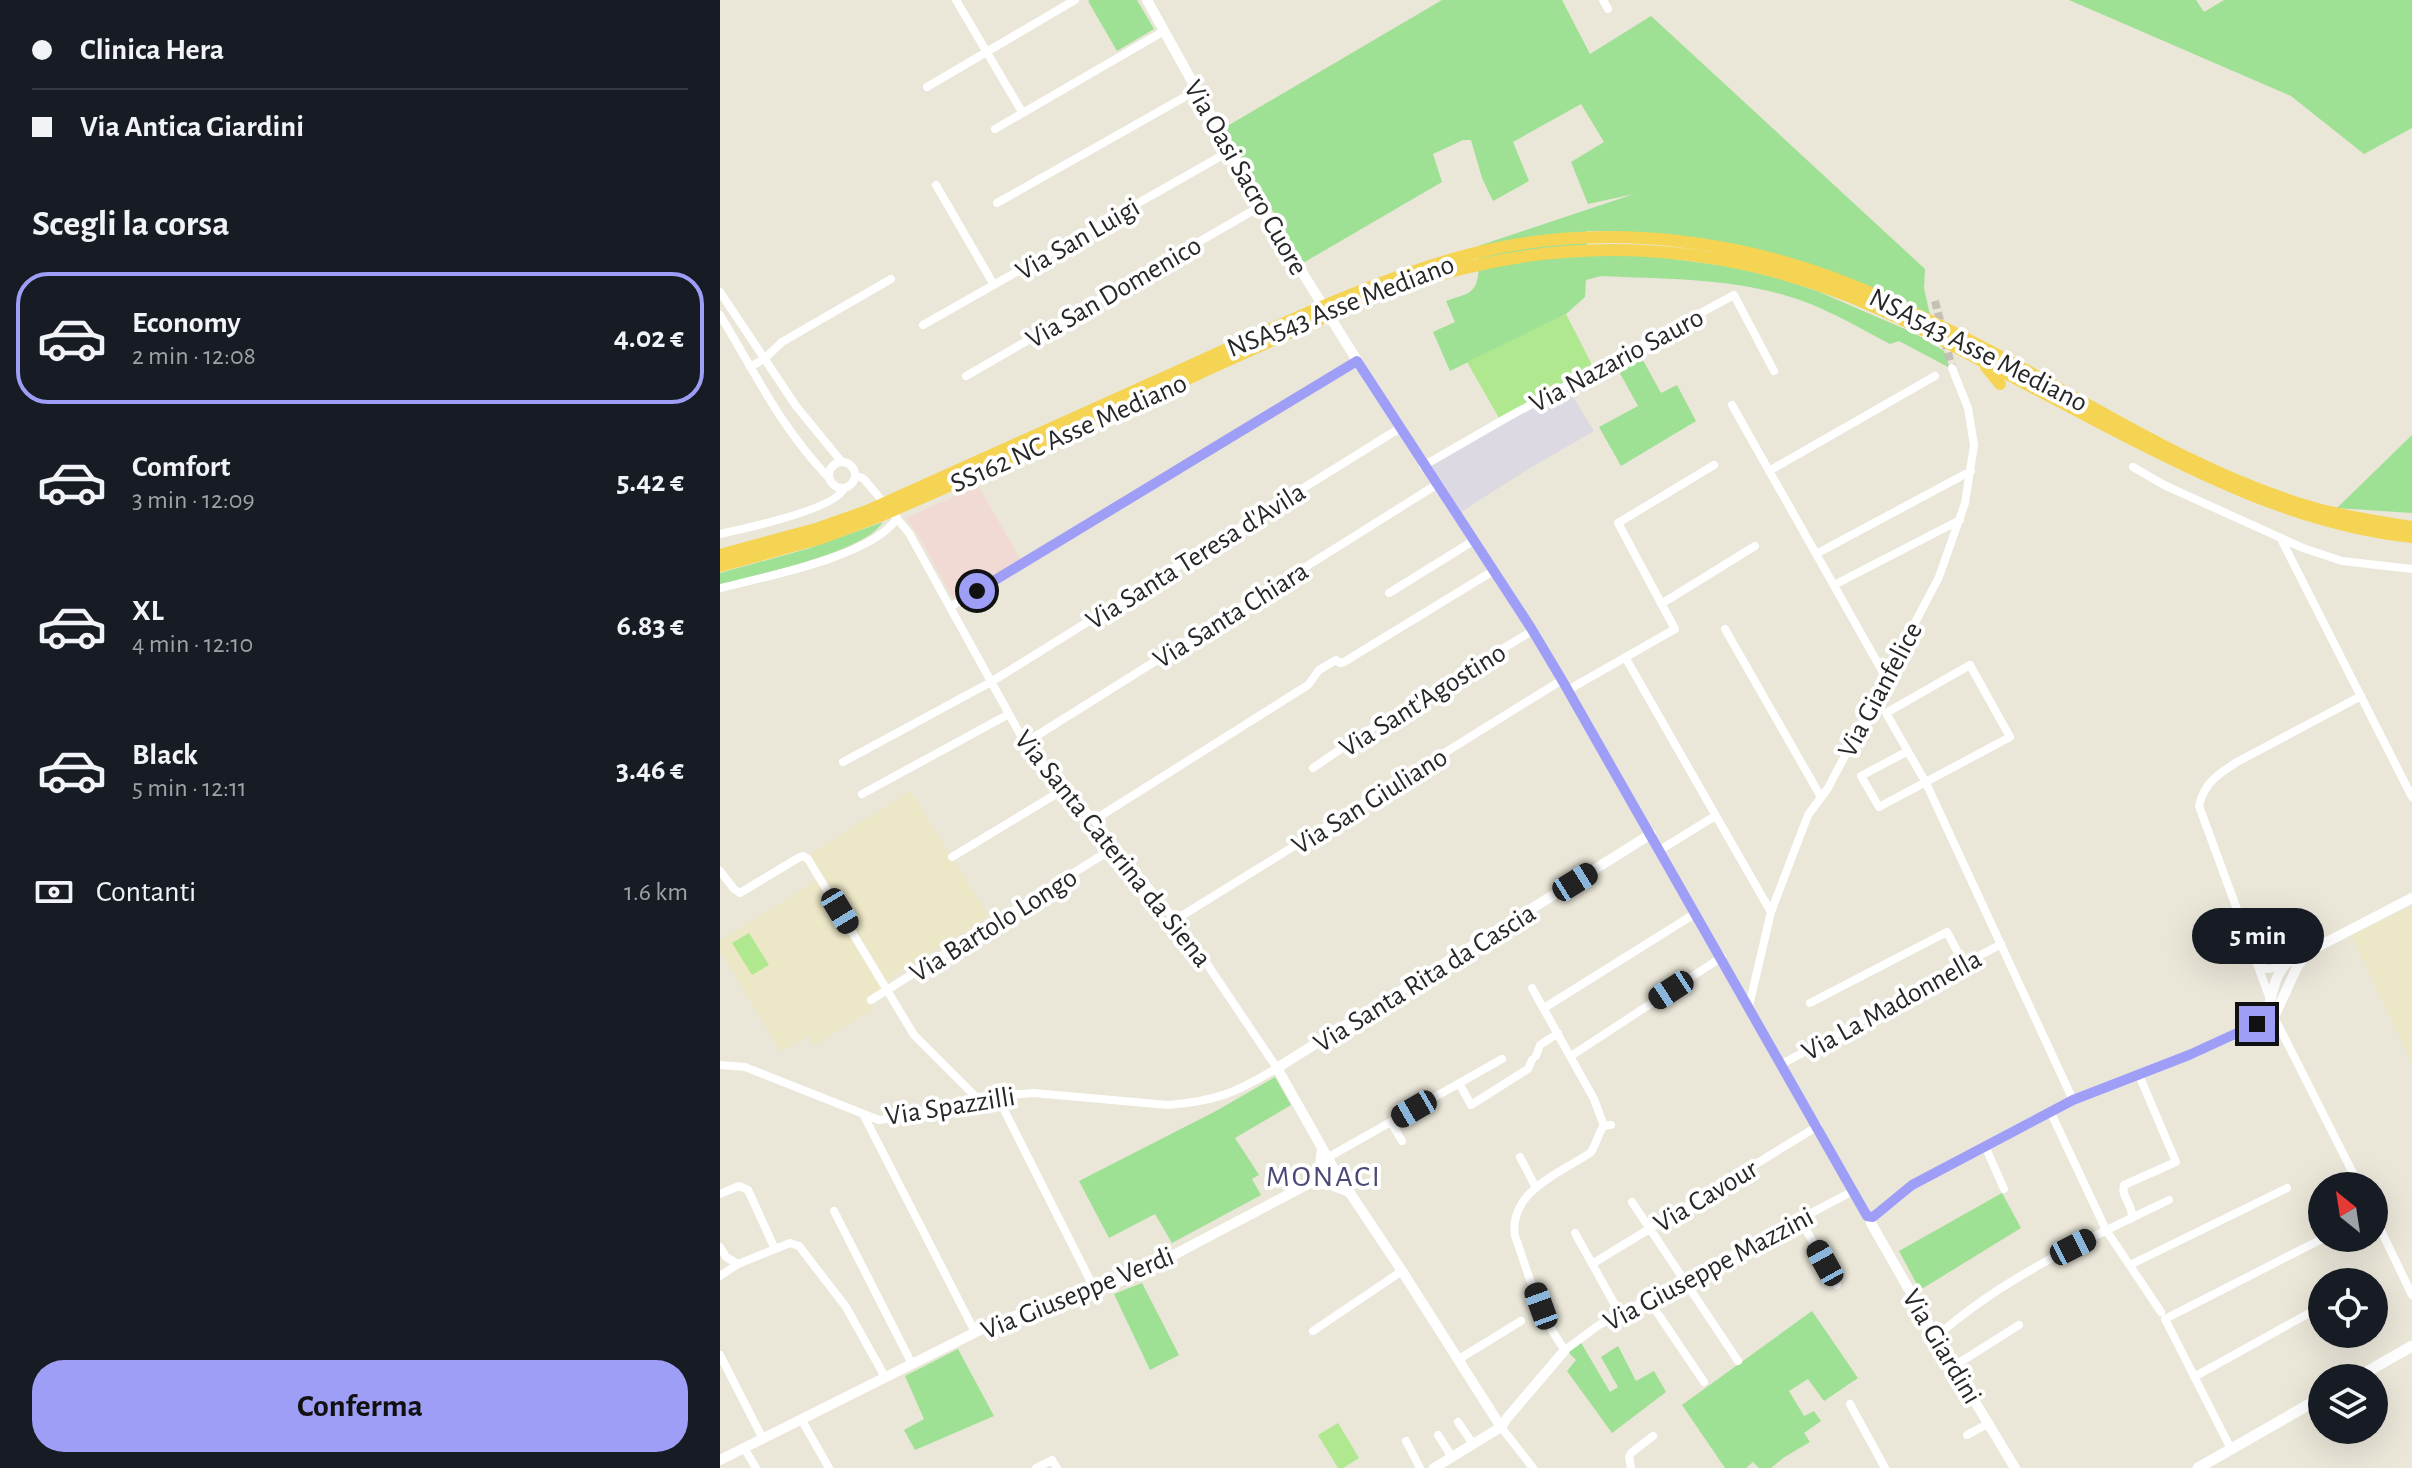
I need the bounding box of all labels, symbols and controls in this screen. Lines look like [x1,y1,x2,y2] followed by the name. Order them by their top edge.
[80,35,224,65] text: Clinica Hera
[1178,76,1312,280] street label: Via Oasi Sacro Cuore
[80,112,304,142] text: Via Antica Giardini
[1011,193,1145,286] street label: Via San Luigi
[32,206,229,242] text: Scegli la corsa
[1022,231,1206,354] street label: Via San Domenico
[1223,251,1458,363] street label: NSA543 Asse Mediano
[1864,284,2092,418] street label: NSA543 Asse Mediano
[36,302,108,374] icon: car
[1525,303,1708,418] street label: Via Nazario Sauro
[132,308,241,338] text: Economy
[614,323,684,353] text: 4.02 €
[132,343,256,369] text: 2 min · 12:08
[946,369,1191,499] street label: SS162 NC Asse Mediano
[36,446,108,518] icon: car
[132,452,231,482] text: Comfort
[616,467,684,497] text: 5.42 €
[1082,478,1311,635] street label: Via Santa Teresa d'Avila
[132,487,255,513] text: 3 min · 12:09
[1149,557,1313,674] street label: Via Santa Chiara
[959,573,995,609] route start
[36,590,108,662] icon: car
[132,596,164,626] text: XL
[616,611,684,641] text: 6.83 €
[1833,618,1928,762] street label: Via Gianfelice
[132,631,253,657] text: 4 min · 12:10
[1335,638,1511,763] street label: Via Sant'Agostino
[1009,726,1216,973] street label: Via Santa Caterina da Siena
[36,734,108,806] icon: car
[132,740,198,770] text: Black
[1288,743,1452,860] street label: Via San Giuliano
[616,755,684,785] text: 3.46 €
[132,775,247,801] text: 5 min · 12:11
[1548,859,1602,905] car
[906,863,1082,988] street label: Via Bartolo Longo
[32,870,76,914] icon: cash
[96,877,196,907] text: Contanti
[624,879,688,905] text: 1.6 km
[817,884,863,938] car
[1309,899,1541,1058] street label: Via Santa Rita da Cascia
[2191,908,2323,964] callout: 5 min
[2230,923,2286,949] text: 5 min
[1798,945,1986,1067] street label: Via La Madonnella
[1644,967,1698,1013] car
[2239,1006,2275,1042] route end
[883,1083,1017,1131] street label: Via Spazzilli
[1387,1087,1441,1131] car
[1649,1155,1763,1238] street label: Via Cavour
[1266,1162,1382,1192] district label: MONACI
[2308,1172,2388,1252] north arrow
[2308,1172,2388,1444] map controls
[1599,1203,1818,1337] street label: Via Giuseppe Mazzini
[2046,1225,2100,1269] car
[1803,1236,1847,1290] car
[977,1242,1178,1345] street label: Via Giuseppe Verdi
[2308,1268,2388,1348] button: locate
[1522,1279,1560,1333] car
[1896,1285,1986,1409] street label: Via Giardini
[32,1360,688,1452] button: Conferma
[2308,1364,2388,1444] button: layers

